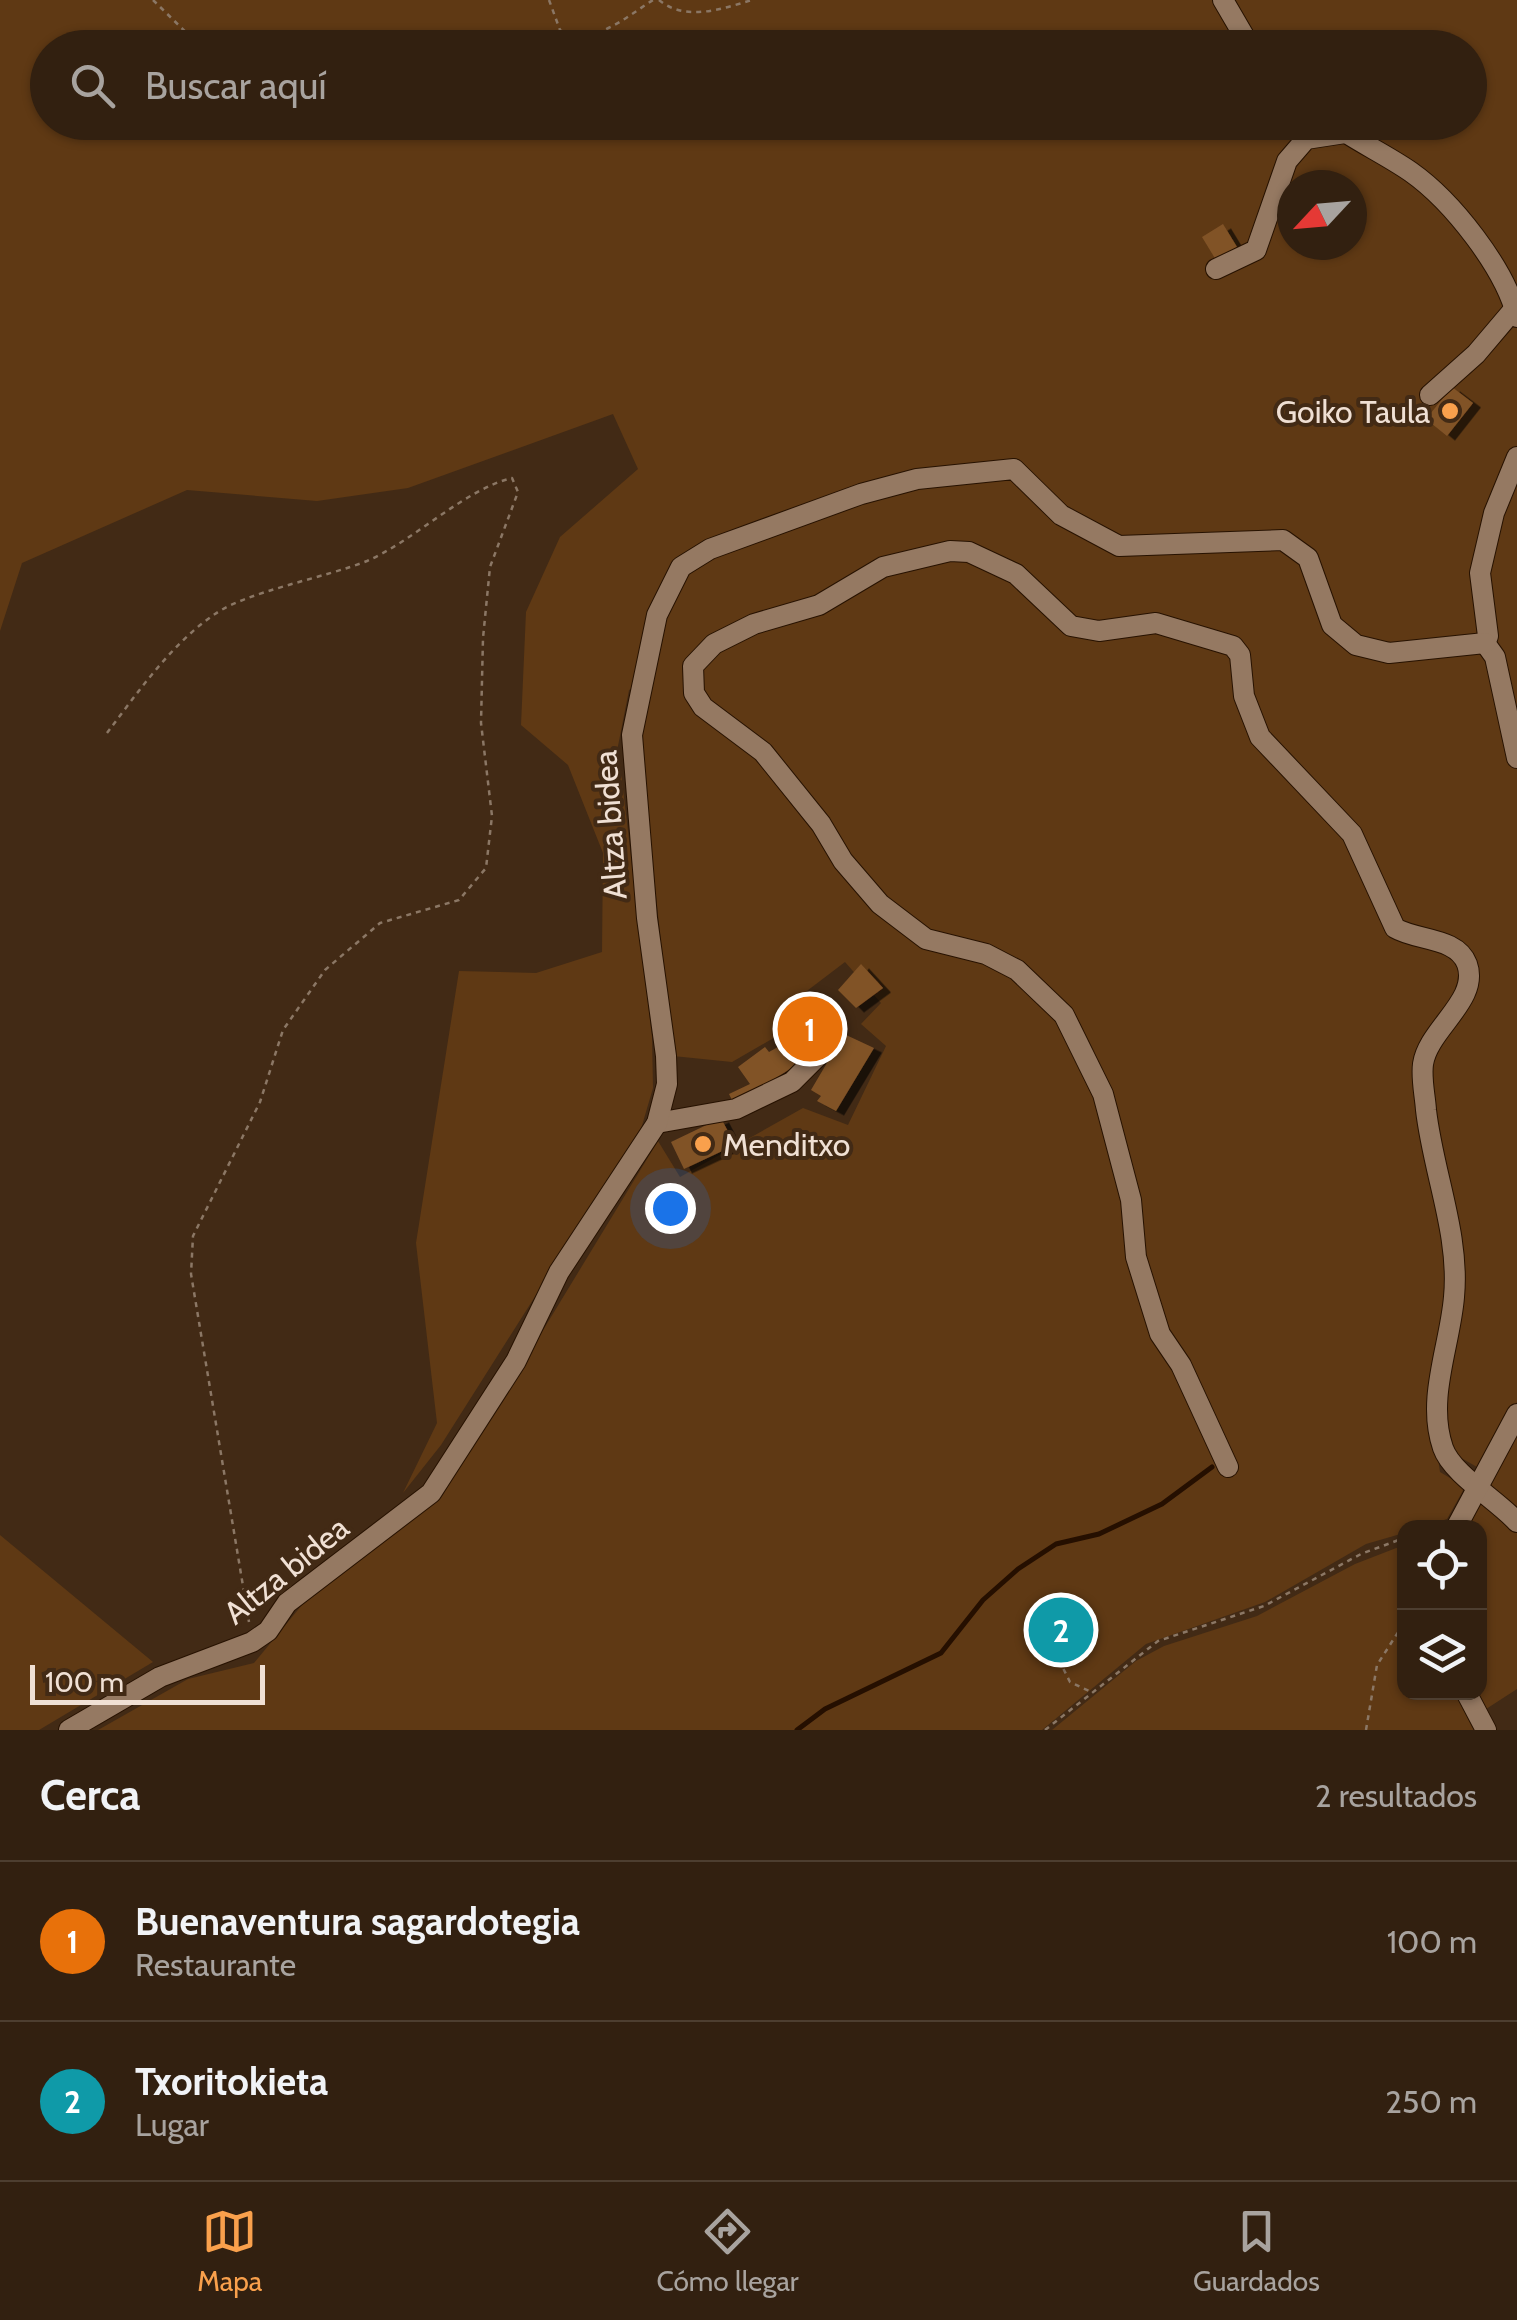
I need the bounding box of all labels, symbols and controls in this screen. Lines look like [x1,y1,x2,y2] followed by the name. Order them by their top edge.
[30,30,1487,140] search box
[65,58,120,113] icon: search
[145,62,327,109] text: Buscar aquí
[1277,170,1367,260] north arrow
[1276,392,1431,431] place label: Goiko Taula
[1439,400,1461,422] marker: Goiko Taula
[585,749,635,901] street label: Altza bidea
[778,992,842,1066] pin: 1
[723,1125,850,1164] place label: Menditxo
[692,1133,714,1155] marker: Menditxo
[645,1183,696,1234] your location
[216,1507,357,1632] street label: Altza bidea
[1397,1520,1487,1700] map controls
[1397,1520,1487,1610] button: locate
[1028,1592,1094,1668] pin: 2
[1397,1610,1487,1700] button: layers
[30,1660,265,1704] scale bar
[45,1665,124,1699] text: 100 m
[40,1769,140,1821] text: Cerca
[1315,1776,1477,1815] text: 2 resultados
[135,1898,580,1945] text: Buenaventura sagardotegia
[67,1922,78,1961] text: 1
[1387,1922,1477,1961] text: 100 m
[135,1945,296,1984] text: Restaurante
[135,2058,328,2105] text: Txoritokieta
[64,2082,81,2121] text: 2
[1385,2082,1477,2121] text: 250 m
[135,2105,209,2144] text: Lugar
[197,2204,262,2298] tab: Mapa
[657,2204,799,2298] tab: Cómo llegar
[1193,2204,1320,2298] tab: Guardados

